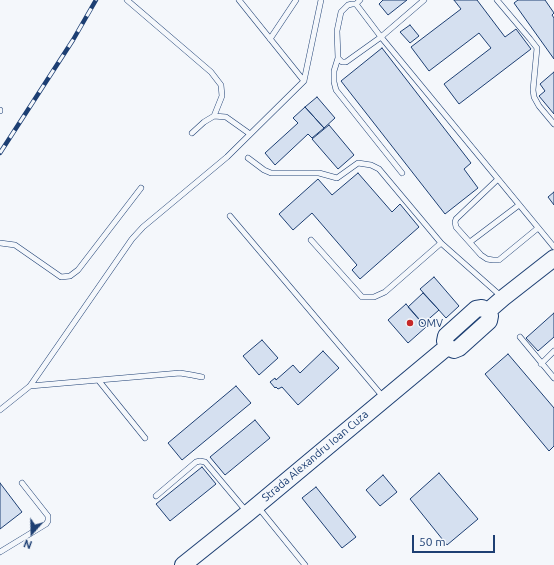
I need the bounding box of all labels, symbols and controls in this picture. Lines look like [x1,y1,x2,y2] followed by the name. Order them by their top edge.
[418,316,443,330] place label: OMV
[405,318,415,328] marker: OMV
[259,408,371,504] street label: Strada Alexandru Ioan Cuza
[12,513,52,553] north arrow
[414,527,497,553] scale bar
[419,535,446,548] text: 50 m
[22,537,34,551] text: N

